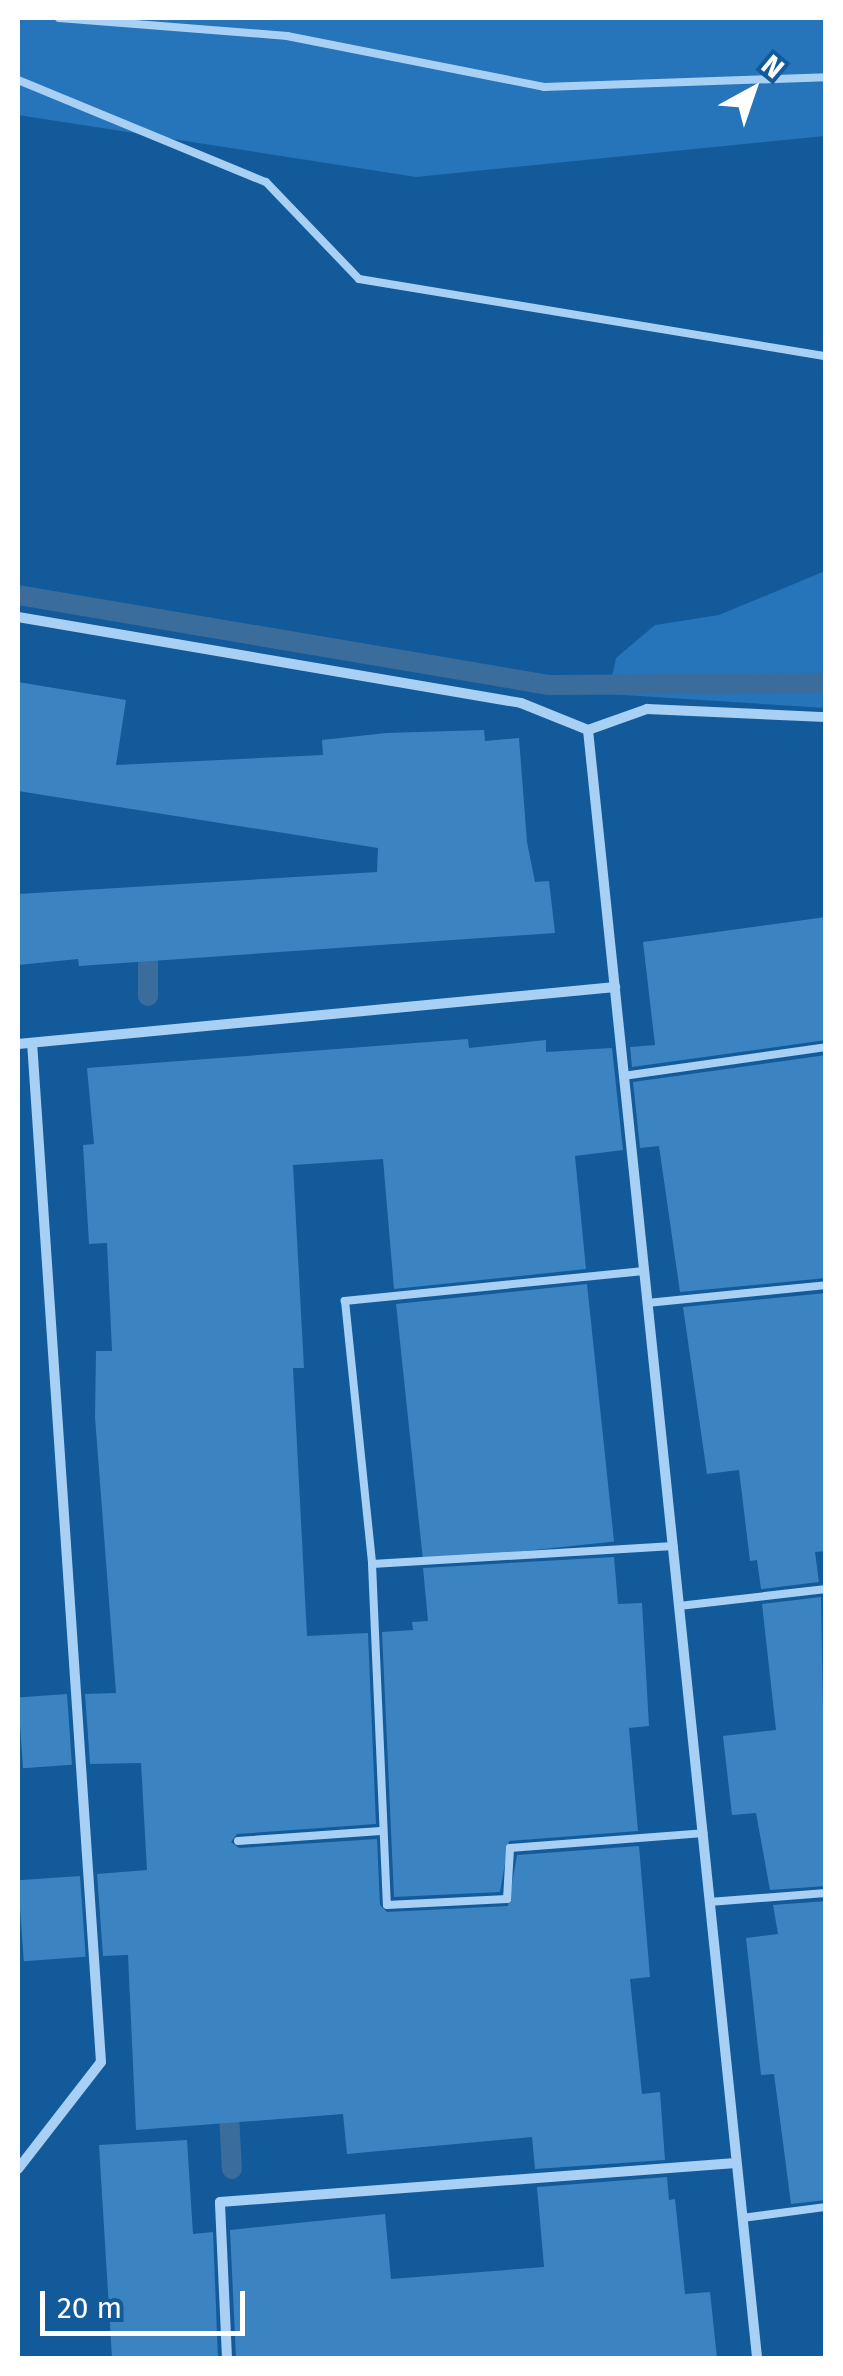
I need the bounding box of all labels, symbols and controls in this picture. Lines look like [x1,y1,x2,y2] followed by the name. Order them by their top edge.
[703,40,803,140] north arrow
[755,48,790,85] text: N
[45,2271,250,2333] scale bar
[57,2290,122,2326] text: 20 m

